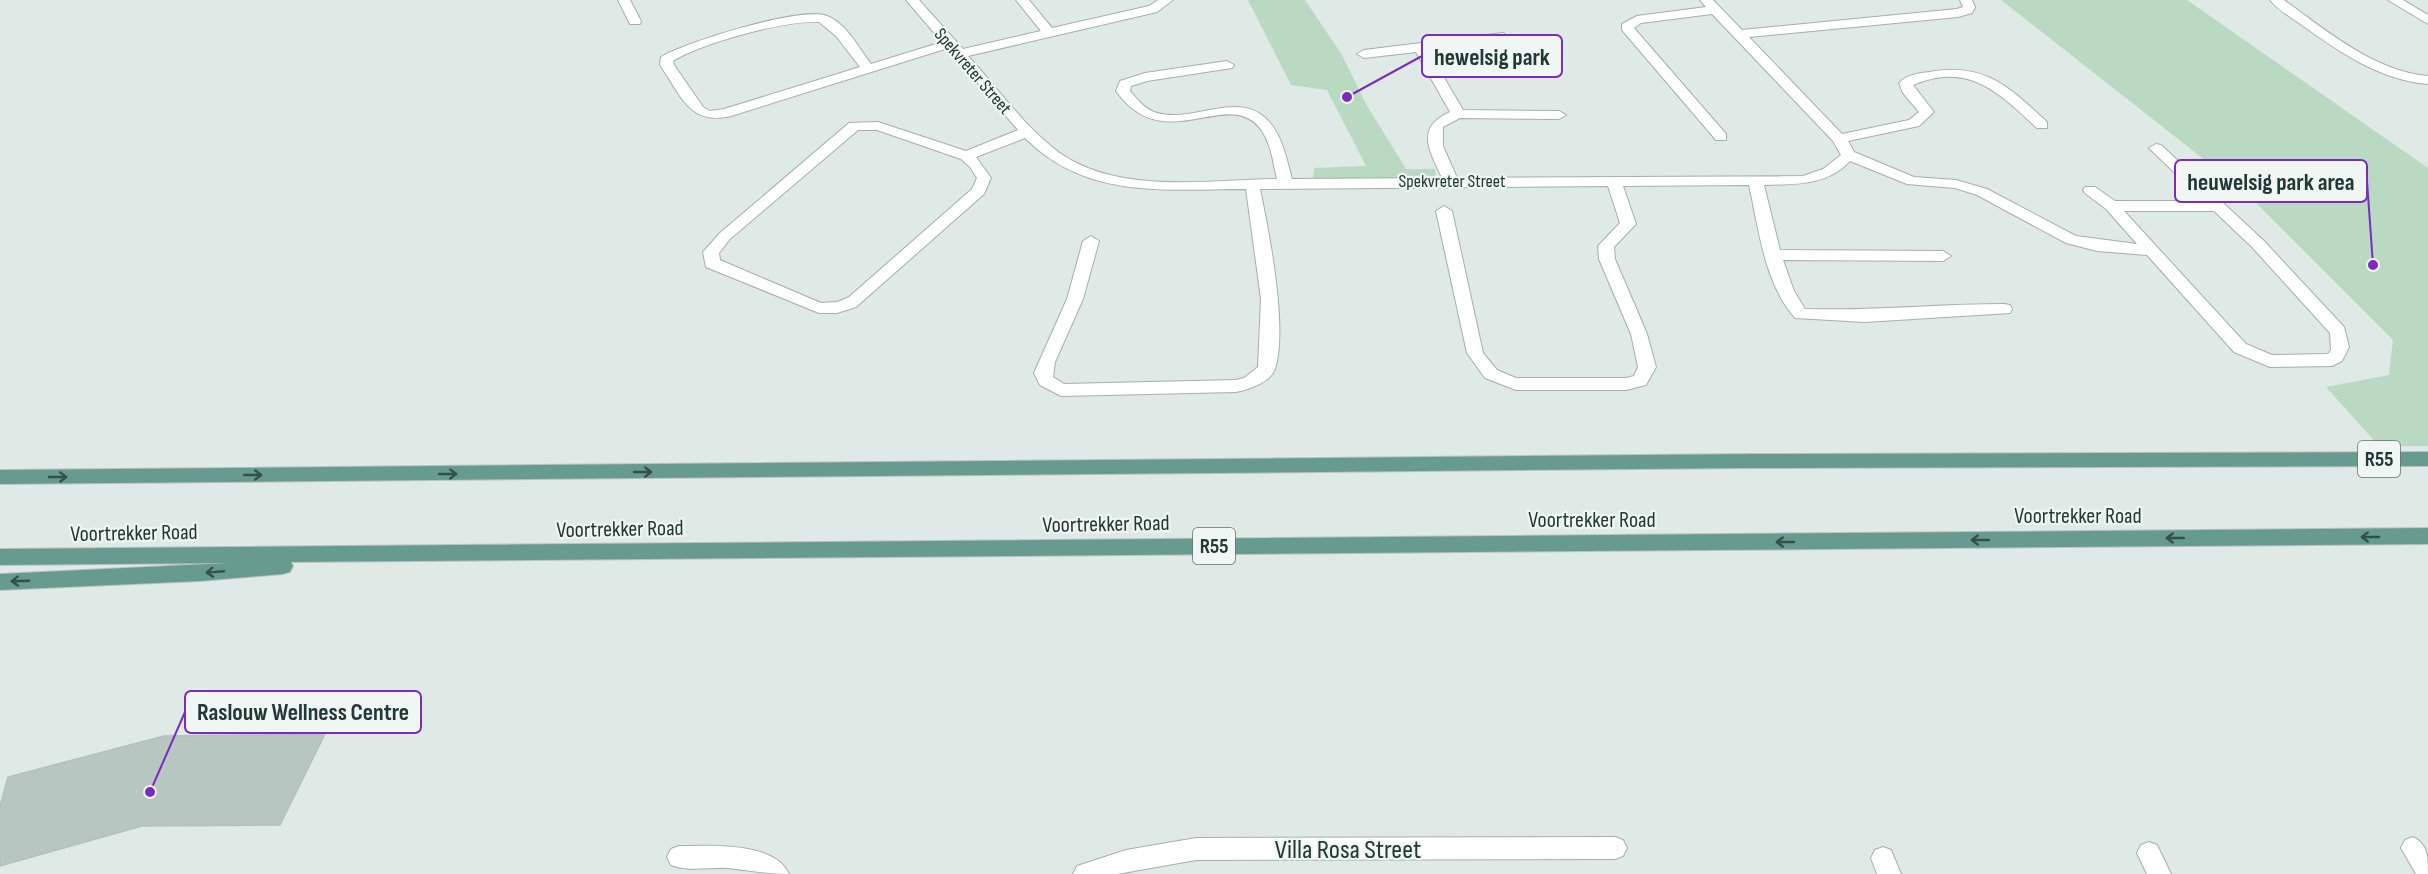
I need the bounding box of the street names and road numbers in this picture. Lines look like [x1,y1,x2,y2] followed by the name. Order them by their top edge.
[930,24,1016,119] street label: Spekvreter Street
[1399,171,1506,192] street label: Spekvreter Street
[2358,441,2400,477] road number: R55
[2014,503,2142,530] street label: Voortrekker Road
[1528,507,1656,534] street label: Voortrekker Road
[1042,510,1170,539] street label: Voortrekker Road
[556,515,684,544] street label: Voortrekker Road
[70,519,198,548] street label: Voortrekker Road
[1193,528,1235,564] road number: R55
[1275,834,1421,866] street label: Villa Rosa Street

